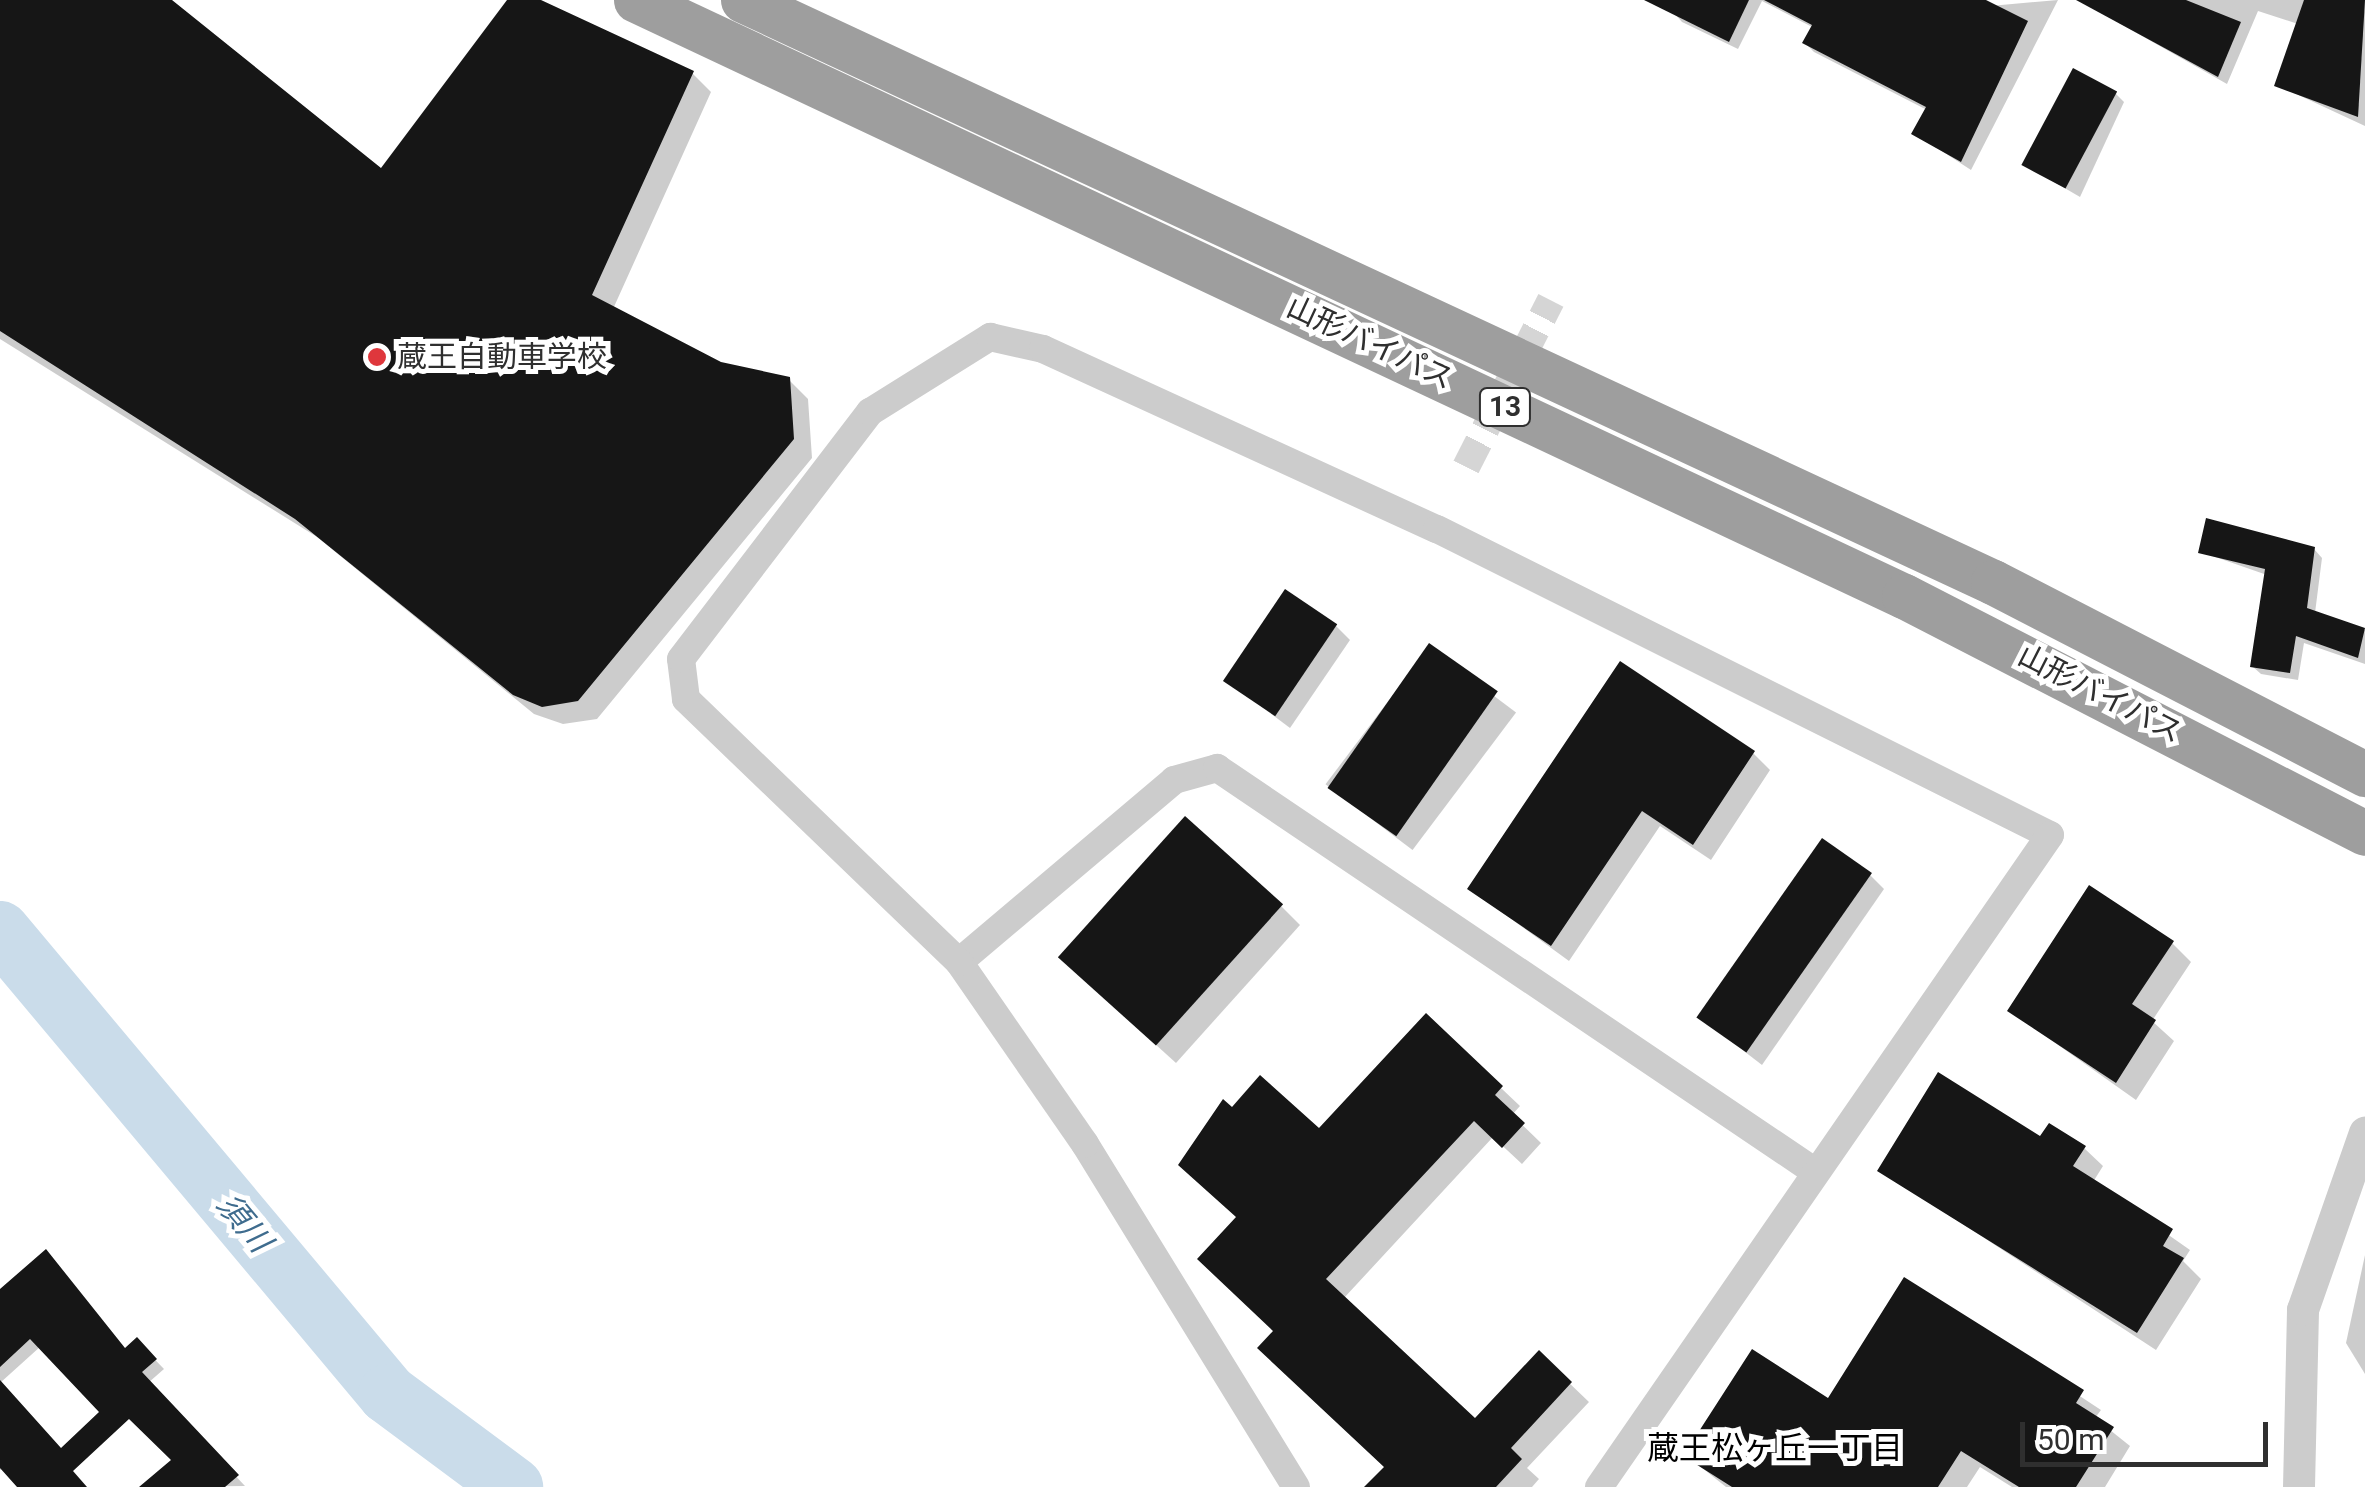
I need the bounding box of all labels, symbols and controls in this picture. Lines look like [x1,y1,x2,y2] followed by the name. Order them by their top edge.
[1281,289,1459,397] street label: 山形バイパス
[397,339,607,375] place label: 蔵王自動車学校
[366,346,388,368] marker: 蔵王自動車学校
[1478,384,1532,430] road number: 13
[2012,637,2188,751] street label: 山形バイパス
[209,1186,279,1260] water label: 須川
[2025,1402,2272,1464] scale bar
[2037,1422,2104,1457] text: 50 m
[1647,1429,1903,1467] district label: 蔵王松ヶ丘一丁目

